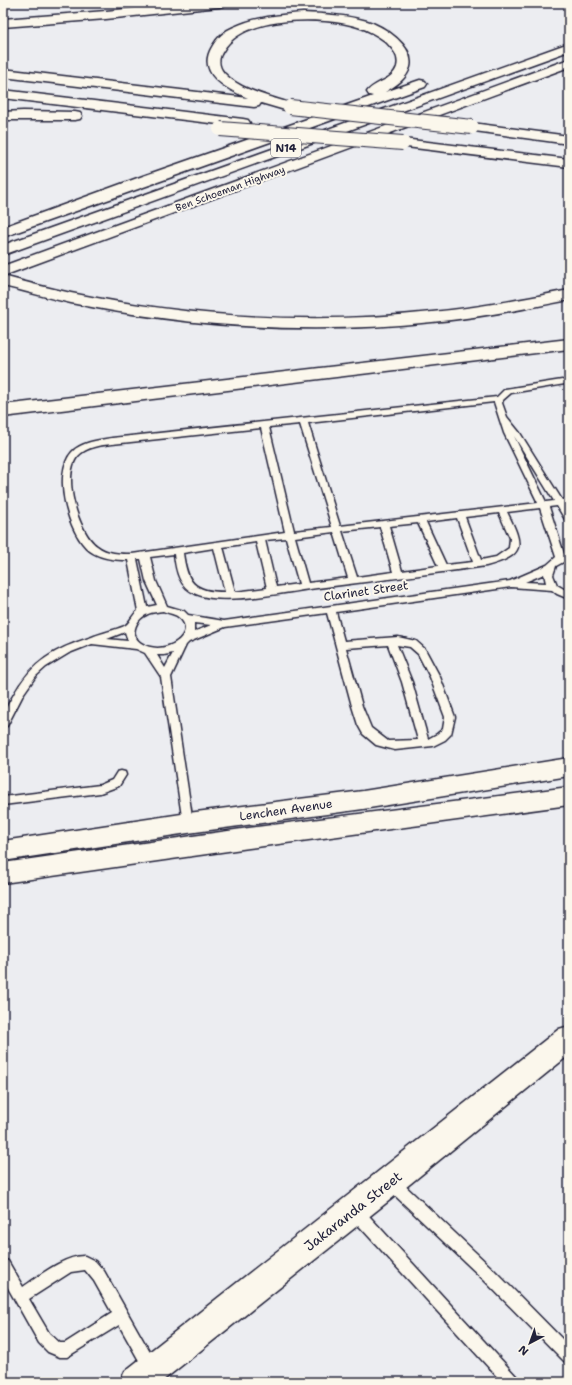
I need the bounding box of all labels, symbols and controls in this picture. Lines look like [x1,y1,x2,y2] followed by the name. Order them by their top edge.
[271,139,301,157] road number: N14
[174,163,287,214] street label: Ben Schoeman Highway
[323,577,409,605] street label: Clarinet Street
[238,796,334,824] street label: Lenchen Avenue
[300,1167,406,1255] street label: Jakaranda Street
[510,1323,550,1363] north arrow
[515,1341,532,1359] text: N

